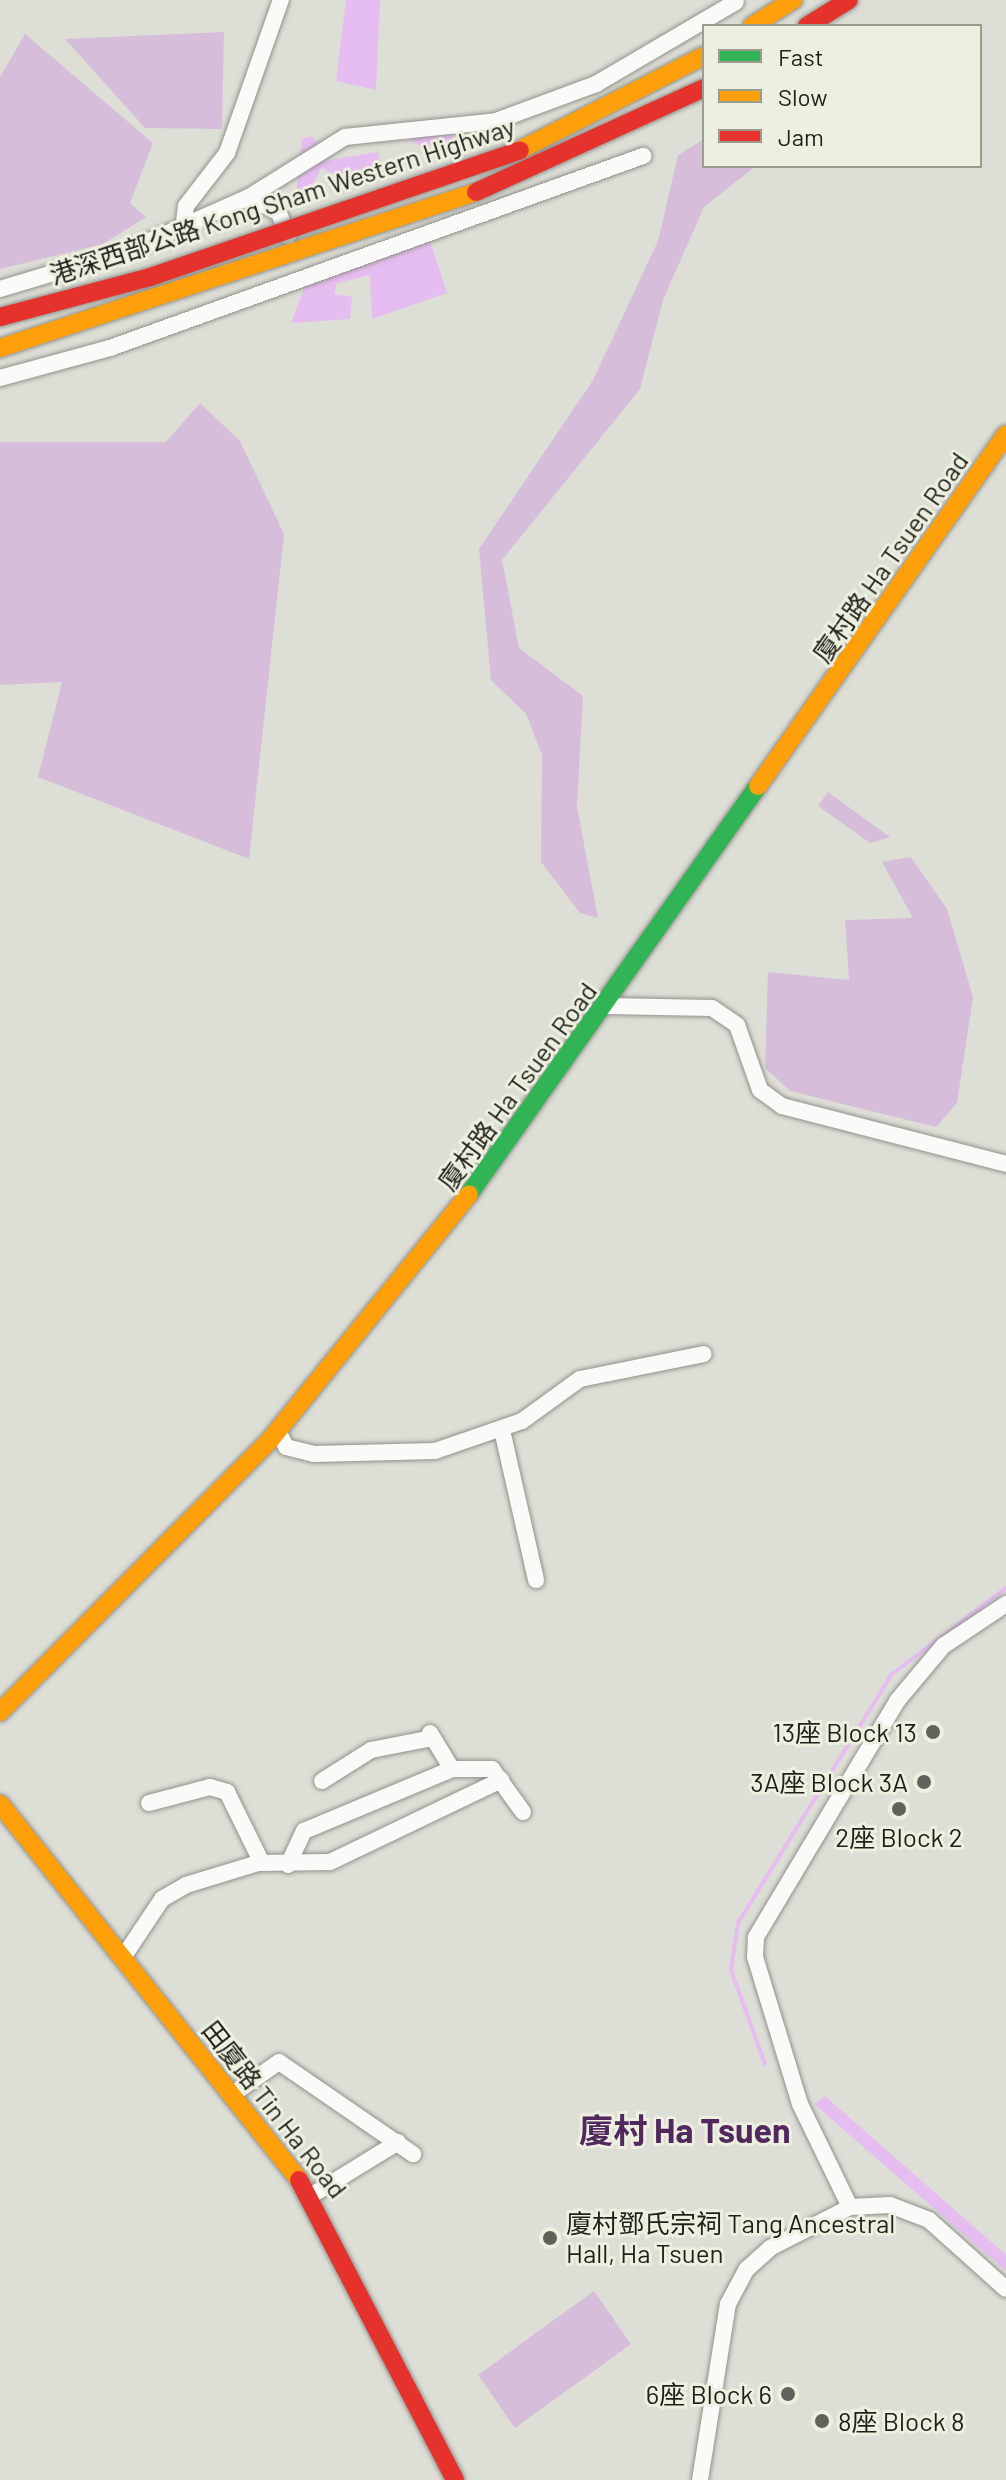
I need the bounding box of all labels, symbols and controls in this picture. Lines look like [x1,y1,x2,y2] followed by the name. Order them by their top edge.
[702,24,982,168] legend
[778,42,823,71] text: Fast
[778,82,827,111] text: Slow
[45,110,519,290] street label: 港深西部公路 Kong Sham Western Highway
[778,122,824,151] text: Jam
[806,446,974,668] street label: 廈村路 Ha Tsuen Road
[431,976,603,1196] street label: 廈村路 Ha Tsuen Road
[773,1716,917,1748] place label: 13座 Block 13
[924,1723,942,1741] marker: 13座 Block 13
[750,1766,908,1798] place label: 3A座 Block 3A
[915,1773,933,1791] marker: 3A座 Block 3A
[890,1800,908,1818] marker: 2座 Block 2
[835,1821,963,1853] place label: 2座 Block 2
[196,2014,354,2204] street label: 田廈路 Tin Ha Road
[579,2110,791,2150] district label: 廈村 Ha Tsuen
[566,2207,895,2268] place label: 廈村鄧氏宗祠 Tang Ancestral Hall, Ha Tsuen
[541,2229,559,2247] marker: 廈村鄧氏宗祠 Tang Ancestral Hall, Ha Tsuen
[646,2378,772,2410] place label: 6座 Block 6
[779,2385,797,2403] marker: 6座 Block 6
[838,2405,964,2437] place label: 8座 Block 8
[813,2412,831,2430] marker: 8座 Block 8

